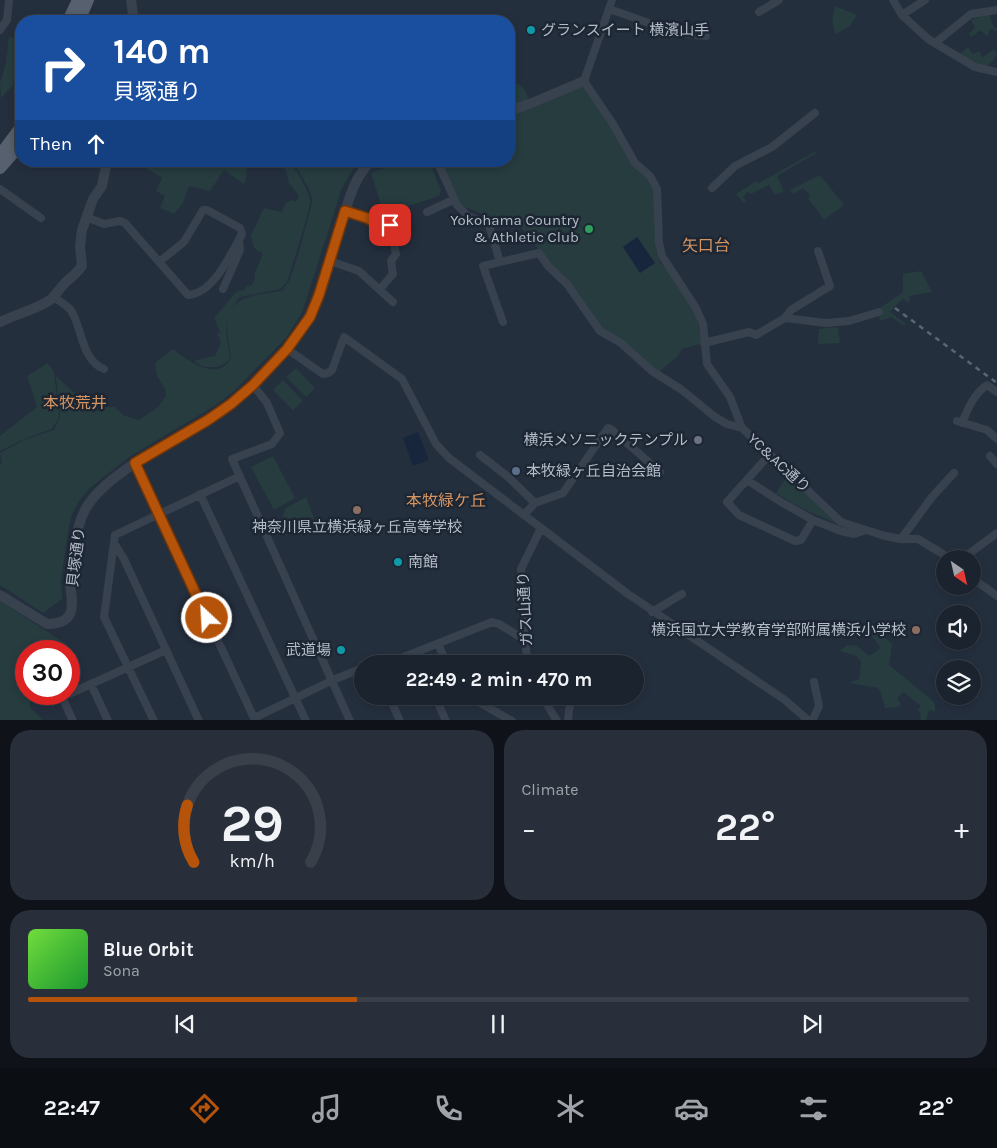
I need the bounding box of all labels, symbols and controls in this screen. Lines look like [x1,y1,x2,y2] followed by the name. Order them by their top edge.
[541,21,709,39] place label: グランスイート 横濱山手
[525,24,537,36] marker: グランスイート 横濱山手
[113,31,211,72] text: 140 m
[30,35,95,100] icon: right
[113,79,201,105] text: 貝塚通り
[82,130,110,158] icon: ahead
[30,133,72,155] text: Then
[369,204,411,246] pin
[376,211,404,239] icon: arrive
[450,211,579,246] place label: Yokohama Country & Athletic Club
[583,223,595,235] marker: Yokohama Country & Athletic Club
[682,236,730,255] district label: 矢口台
[43,393,107,412] district label: 本牧荒井
[744,430,814,496] street label: YC&AC通り
[523,431,688,449] place label: 横浜メソニックテンプル
[692,434,704,446] marker: 横浜メソニックテンプル
[526,462,661,480] place label: 本牧緑ヶ丘自治会館
[510,465,522,477] marker: 本牧緑ヶ丘自治会館
[406,491,486,510] district label: 本牧緑ケ丘
[351,504,363,516] marker: 神奈川県立横浜緑ヶ丘高等学校
[252,518,462,536] place label: 神奈川県立横浜緑ヶ丘高等学校
[63,526,89,588] street label: 貝塚通り
[936,550,981,595] north arrow
[936,550,981,705] map controls
[408,553,438,571] place label: 南館
[392,556,404,568] marker: 南館
[514,571,536,647] street label: ガス山通り
[180,591,232,643] position arrow
[936,605,981,650] button: sound
[651,621,906,639] place label: 横浜国立大学教育学部附属横浜小学校
[910,624,922,636] marker: 横浜国立大学教育学部附属横浜小学校
[15,640,80,705] speed limit sign: 30
[286,641,331,659] place label: 武道場
[335,644,347,656] marker: 武道場
[936,660,981,705] button: layers
[406,669,592,691] text: 22:49 · 2 min · 470 m
[522,780,579,799] text: Climate
[220,793,283,854] text: 29
[715,805,776,850] text: 22°
[522,812,536,845] text: −
[954,812,969,845] text: +
[229,851,274,872] text: km/h
[103,939,194,961] text: Blue Orbit
[103,961,140,980] text: Sona
[171,1010,199,1038] icon: previous
[484,1010,512,1038] icon: pause
[798,1010,826,1038] icon: next
[187,1091,222,1126] icon: directions
[309,1091,344,1126] icon: music
[431,1091,466,1126] icon: phone
[553,1091,588,1126] icon: climate
[674,1091,709,1126] icon: car
[796,1091,831,1126] icon: filters
[43,1095,100,1121] text: 22:47
[918,1095,953,1121] text: 22°

